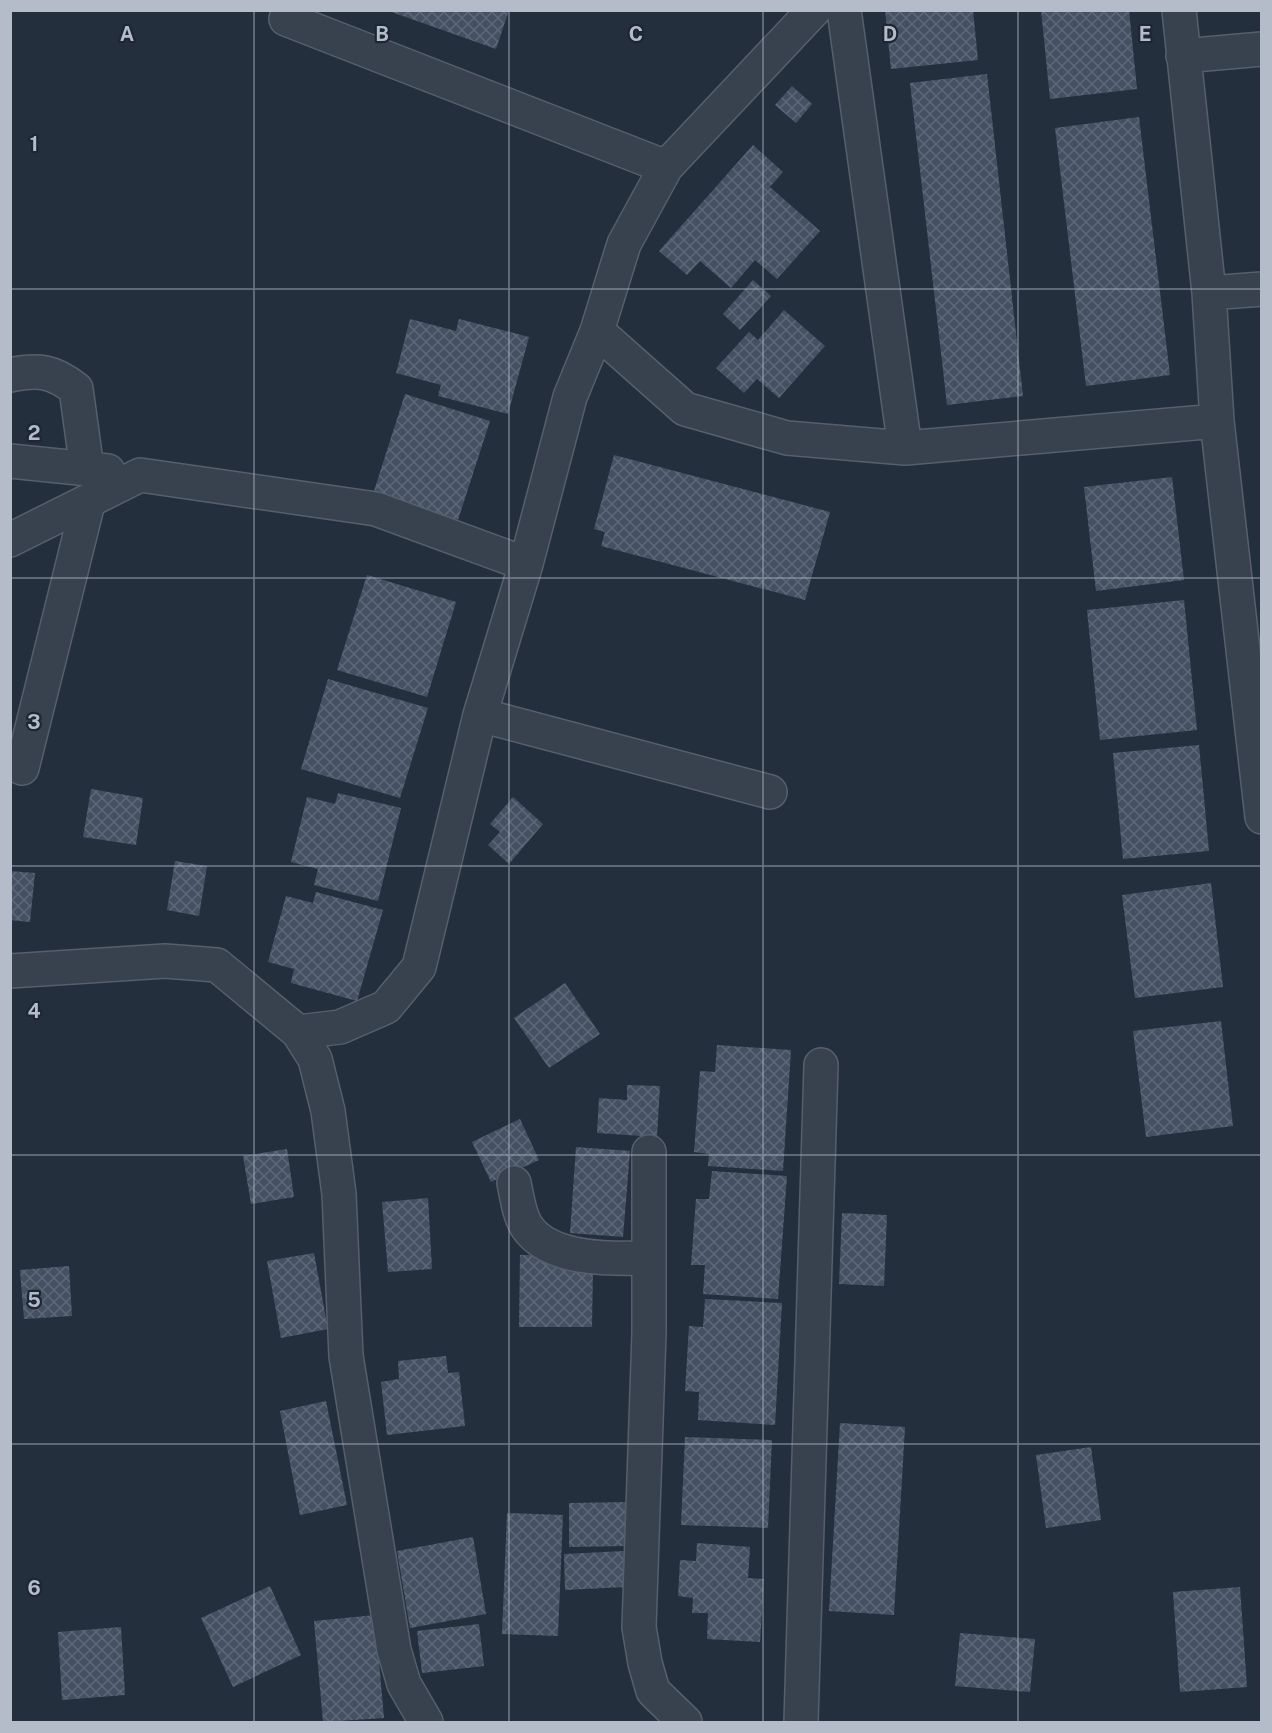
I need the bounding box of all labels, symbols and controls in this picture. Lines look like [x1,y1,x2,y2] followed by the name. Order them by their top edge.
[120,22,134,46] text: A
[375,22,389,46] text: B
[629,22,643,46] text: C
[883,22,897,46] text: D
[1139,22,1151,46] text: E
[30,132,38,156] text: 1
[28,421,40,445] text: 2
[27,710,41,734] text: 3
[27,999,41,1023] text: 4
[27,1288,41,1312] text: 5
[27,1576,41,1600] text: 6

